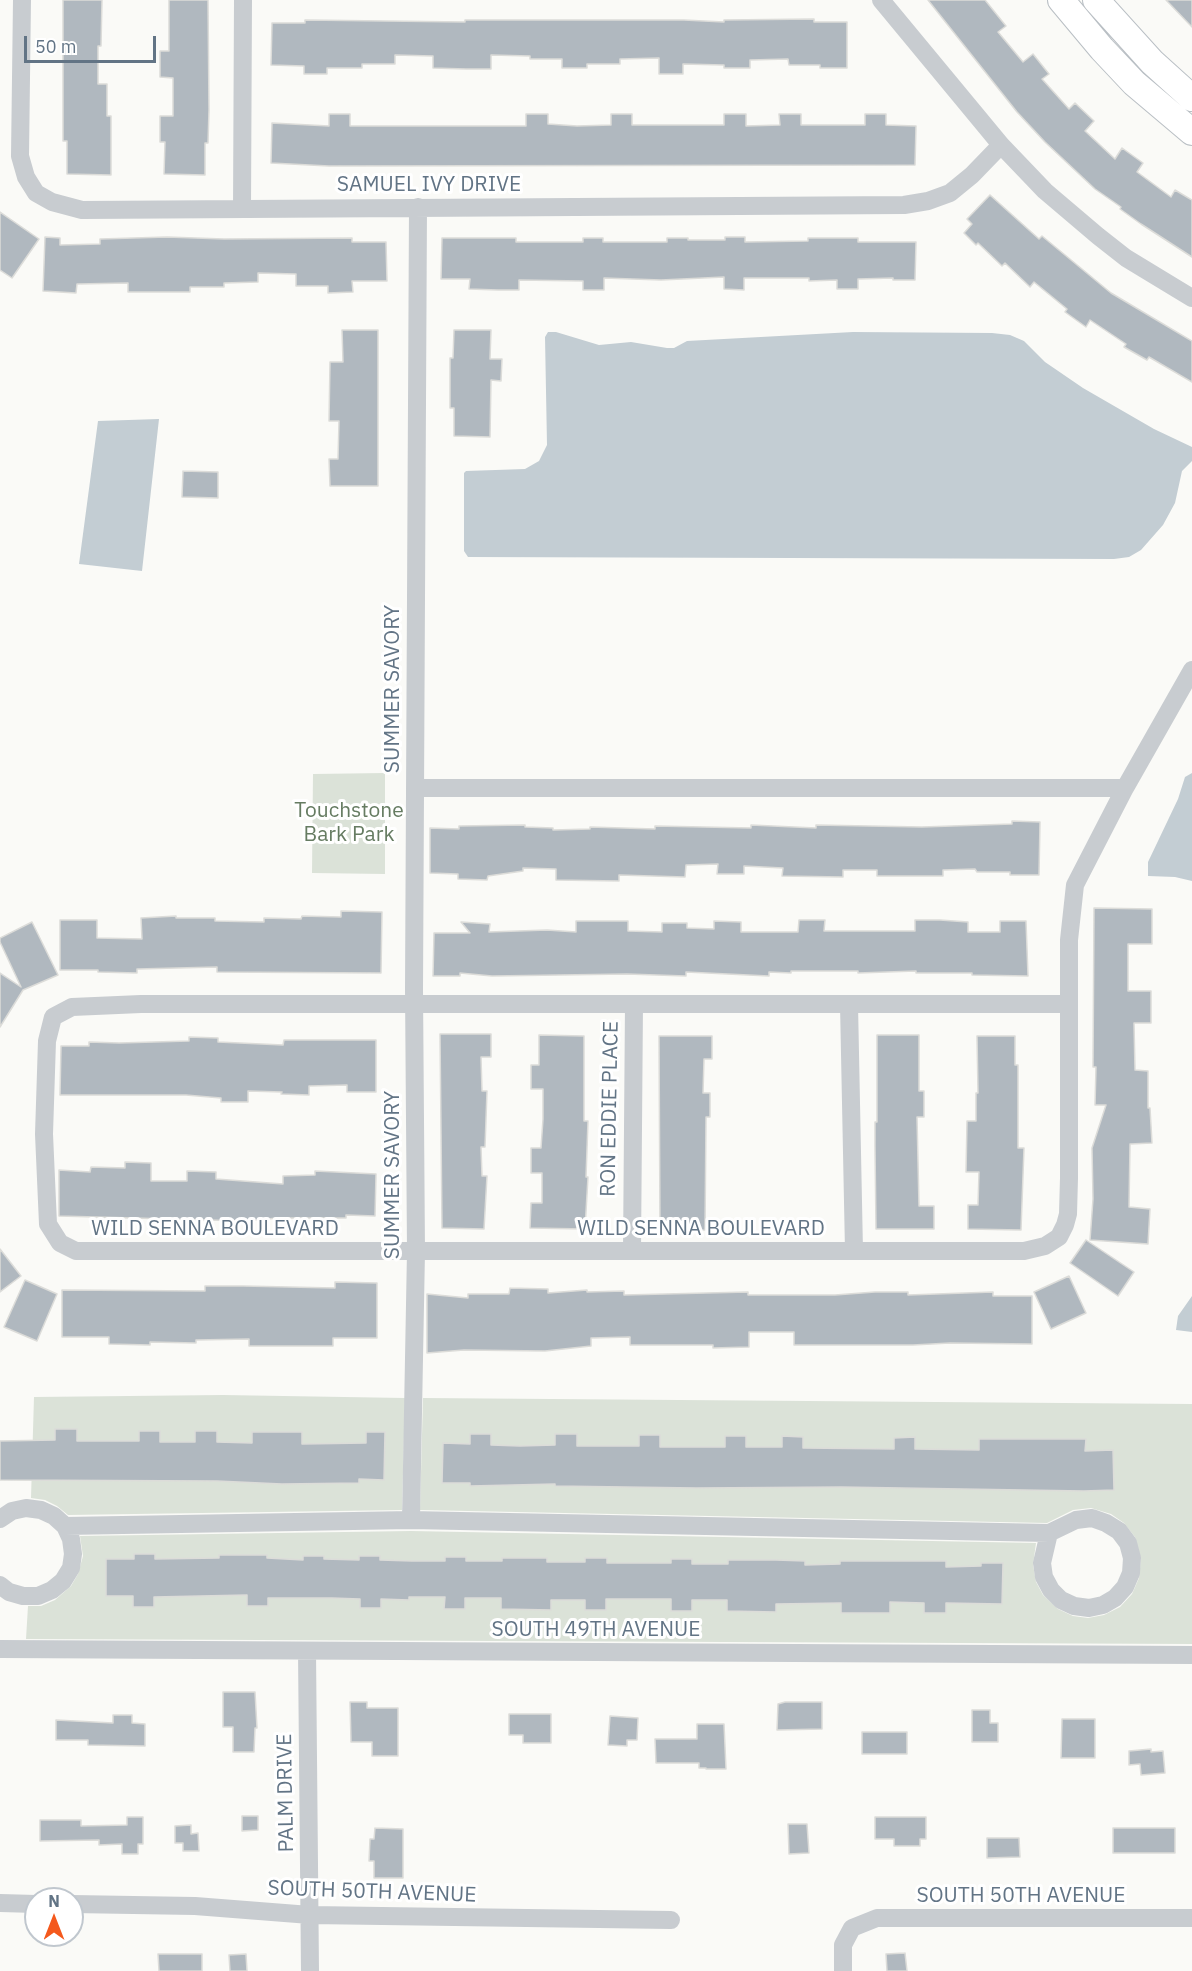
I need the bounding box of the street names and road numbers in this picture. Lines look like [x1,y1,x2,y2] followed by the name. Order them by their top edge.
[337,172,521,198] street label: SAMUEL IVY DRIVE
[380,605,406,773] street label: SUMMER SAVORY
[596,1021,624,1197] street label: RON EDDIE PLACE
[380,1091,406,1259] street label: SUMMER SAVORY
[91,1216,339,1242] street label: WILD SENNA BOULEVARD
[577,1216,825,1242] street label: WILD SENNA BOULEVARD
[491,1617,701,1643] street label: SOUTH 49TH AVENUE
[272,1733,300,1853] street label: PALM DRIVE
[267,1876,477,1908] street label: SOUTH 50TH AVENUE
[916,1883,1126,1909] street label: SOUTH 50TH AVENUE

